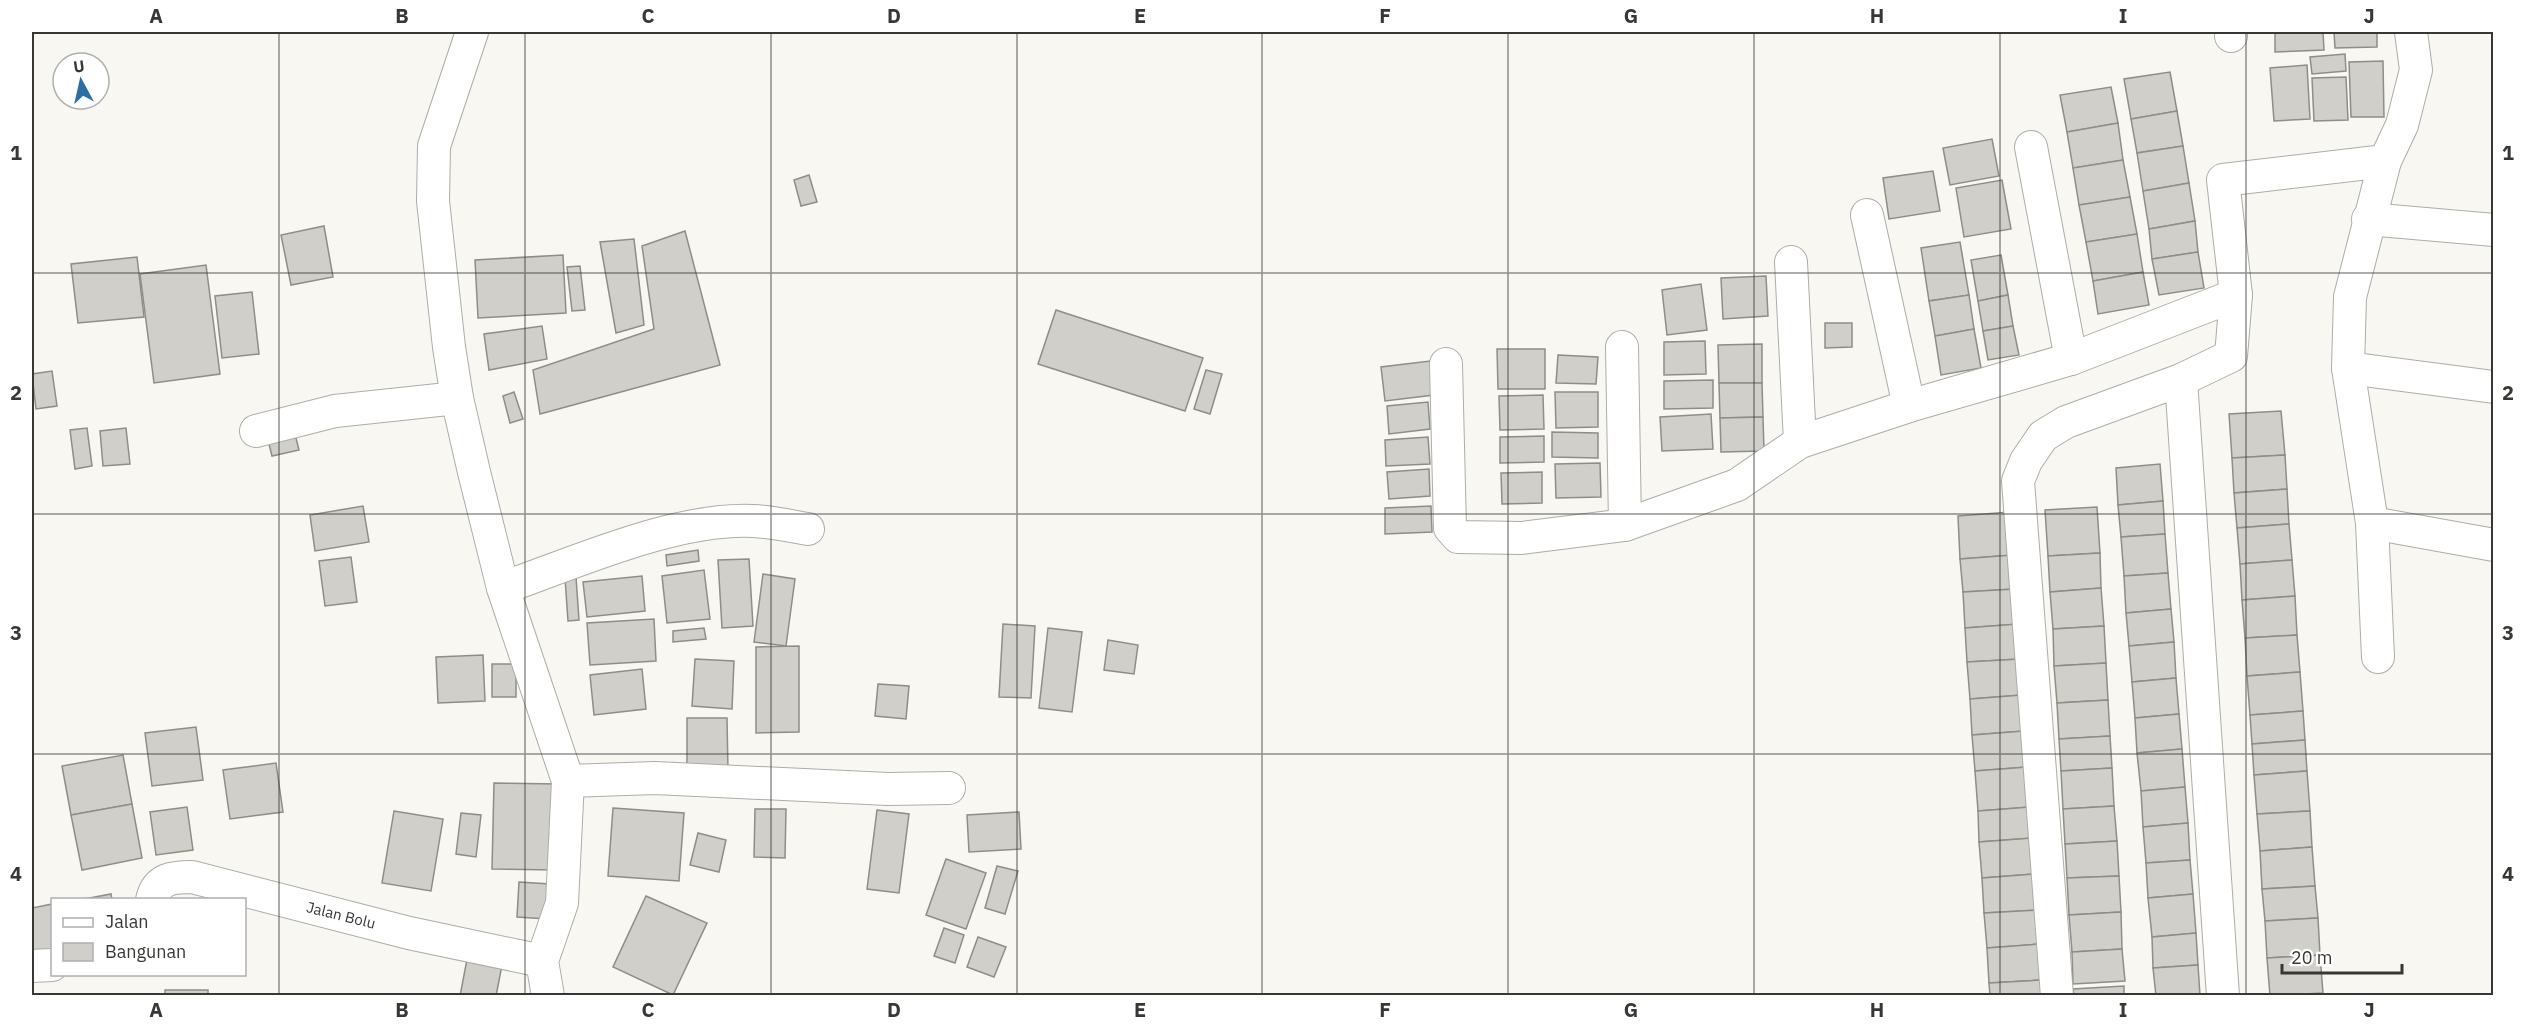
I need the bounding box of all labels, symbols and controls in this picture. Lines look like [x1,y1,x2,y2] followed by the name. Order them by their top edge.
[149,2,163,29] text: A
[395,2,409,29] text: B
[641,2,655,29] text: C
[887,2,901,29] text: D
[1134,2,1146,29] text: E
[1379,2,1391,29] text: F
[1624,2,1638,29] text: G
[1870,2,1884,29] text: H
[2119,2,2127,29] text: I
[2363,2,2375,29] text: J
[51,51,111,111] north arrow
[72,55,86,77] text: U
[10,139,22,166] text: 1
[2502,139,2514,166] text: 1
[10,379,22,406] text: 2
[2502,379,2514,406] text: 2
[10,619,22,646] text: 3
[2502,619,2514,646] text: 3
[10,860,22,887] text: 4
[2502,860,2514,887] text: 4
[304,897,378,933] street label: Jalan Bolu
[51,898,246,976] legend
[105,910,149,933] text: Jalan
[2282,937,2402,975] scale bar
[105,940,186,963] text: Bangunan
[2291,946,2333,969] text: 20 m
[149,996,163,1023] text: A
[395,996,409,1023] text: B
[641,996,655,1023] text: C
[887,996,901,1023] text: D
[1134,996,1146,1023] text: E
[1379,996,1391,1023] text: F
[1624,996,1638,1023] text: G
[1870,996,1884,1023] text: H
[2119,996,2127,1023] text: I
[2363,996,2375,1023] text: J

